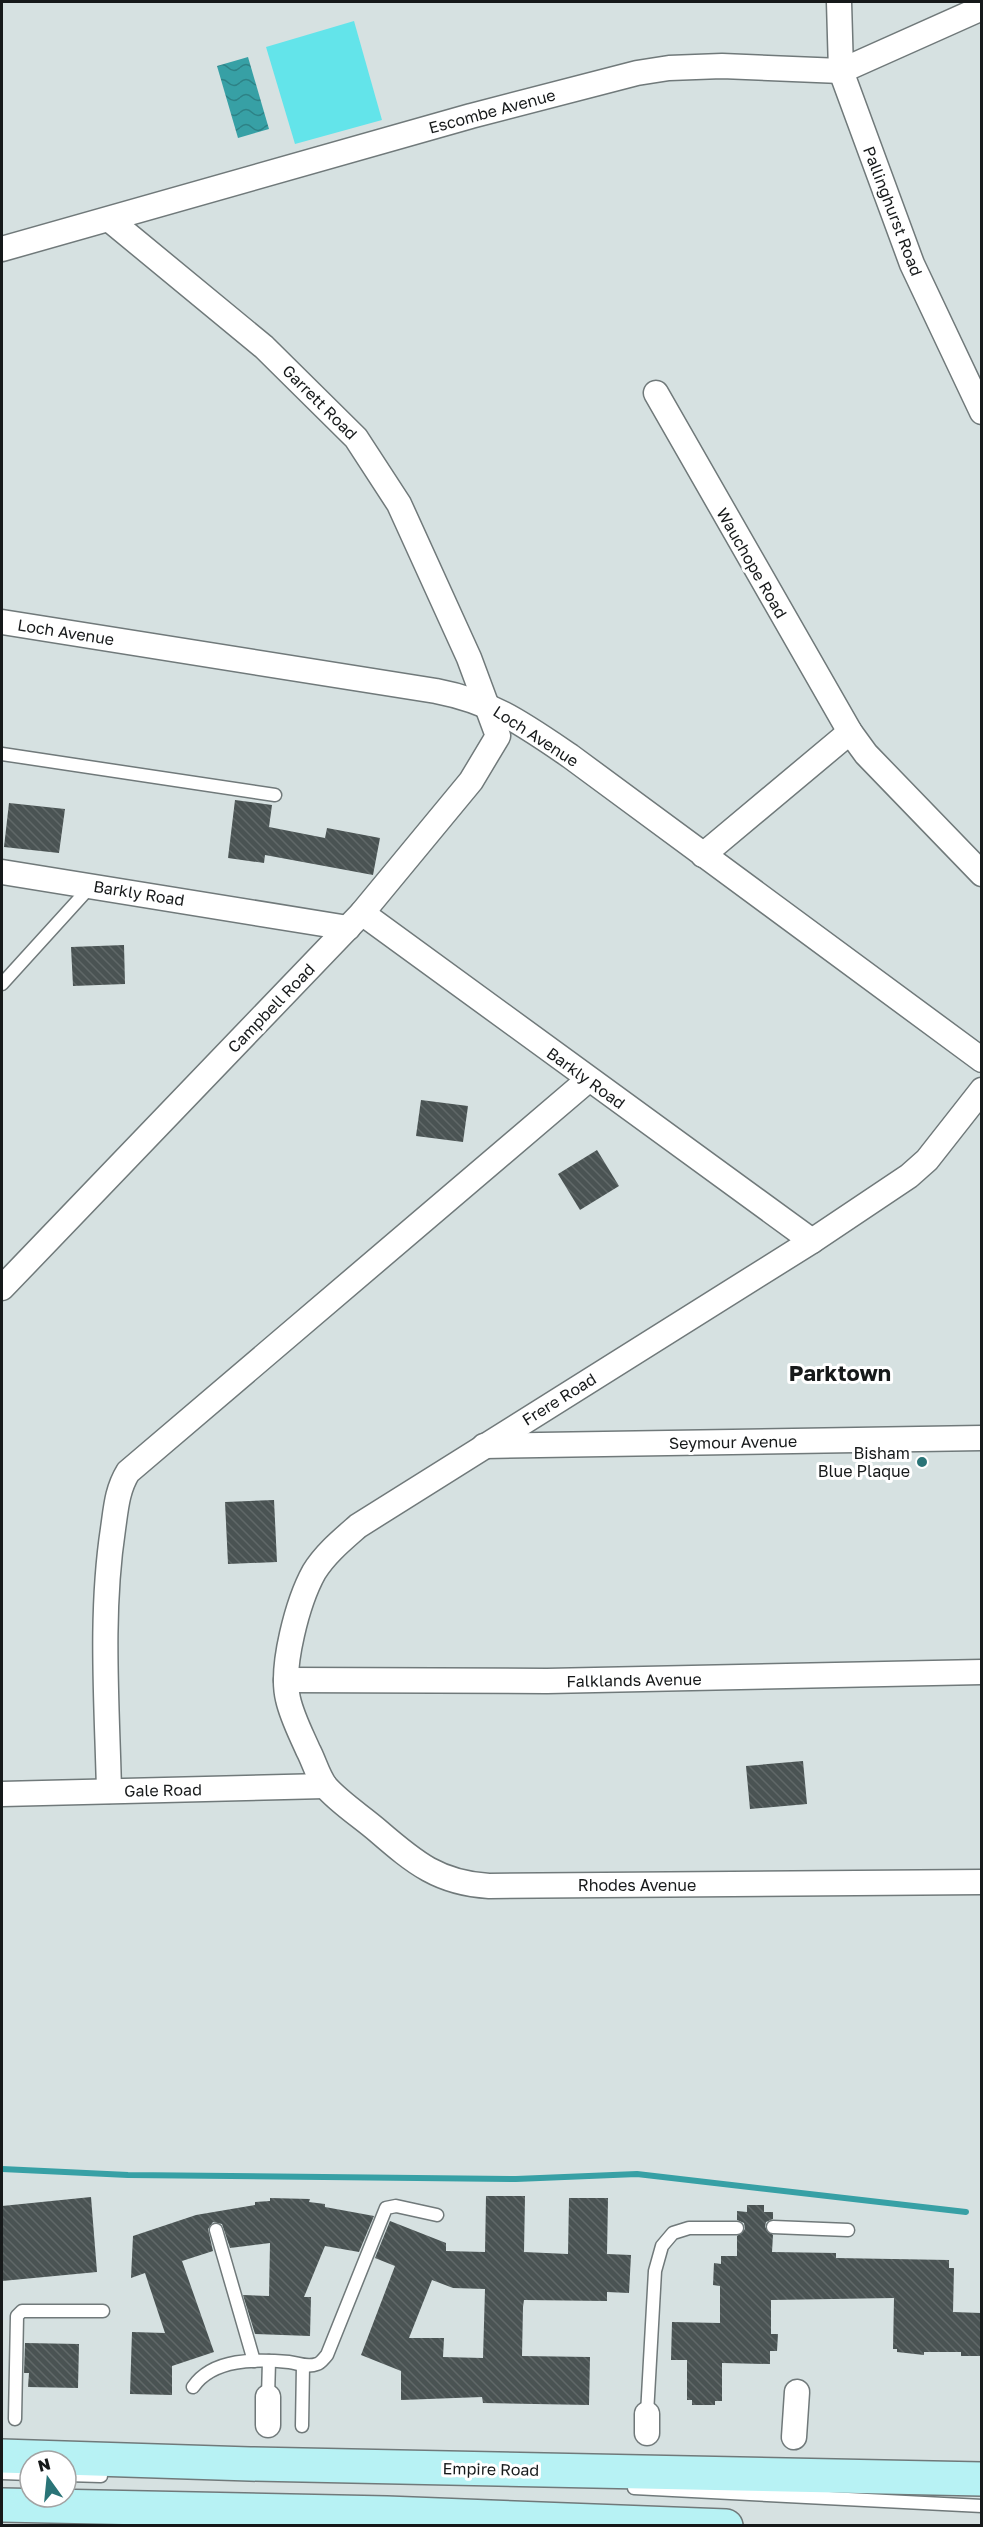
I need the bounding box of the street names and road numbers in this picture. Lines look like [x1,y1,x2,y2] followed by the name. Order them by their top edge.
[426,84,558,138] street label: Escombe Avenue
[859,143,927,279] street label: Pallinghurst Road
[278,360,362,444] street label: Garrett Road
[712,504,792,622] street label: Wauchope Road
[16,614,116,650] street label: Loch Avenue
[490,701,582,771] street label: Loch Avenue
[92,876,186,910] street label: Barkly Road
[223,959,319,1057] street label: Campbell Road
[543,1043,629,1113] street label: Barkly Road
[518,1368,600,1430] street label: Frere Road
[669,1431,797,1453] street label: Seymour Avenue
[566,1669,702,1691] street label: Falklands Avenue
[124,1779,202,1801] street label: Gale Road
[578,1875,696,1895] street label: Rhodes Avenue
[443,2458,539,2480] street label: Empire Road

